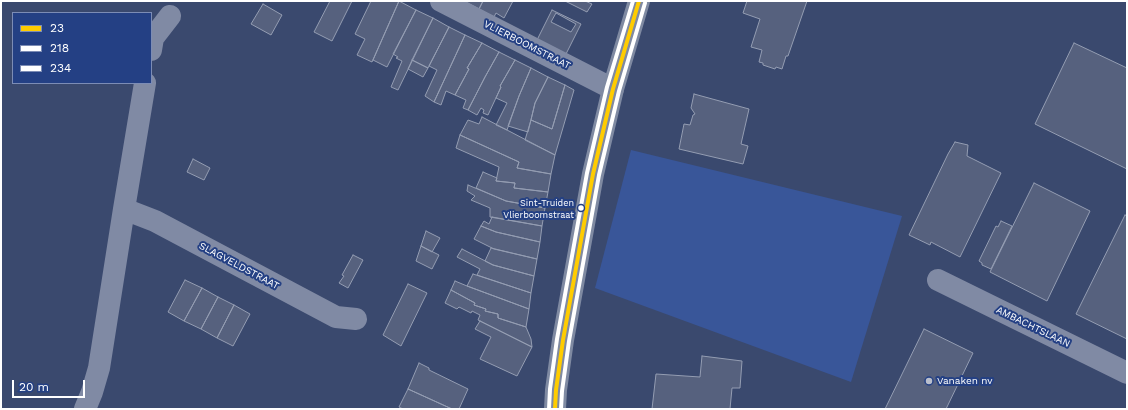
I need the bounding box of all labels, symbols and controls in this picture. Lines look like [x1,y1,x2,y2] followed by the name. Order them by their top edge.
[12,12,152,84] legend
[482,18,572,72] street label: VLIERBOOMSTRAAT
[50,21,64,35] text: 23
[50,41,69,55] text: 218
[50,61,71,75] text: 234
[503,198,574,219] place label: Sint-Truiden Vlierboomstraat
[576,203,586,213] marker: Sint-Truiden Vlierboomstraat
[197,240,281,292] street label: SLAGVELDSTRAAT
[994,304,1072,350] street label: AMBACHTSLAAN
[14,372,87,398] scale bar
[937,375,993,387] place label: Vanaken nv
[924,376,934,386] marker: Vanaken nv
[19,380,49,394] text: 20 m

